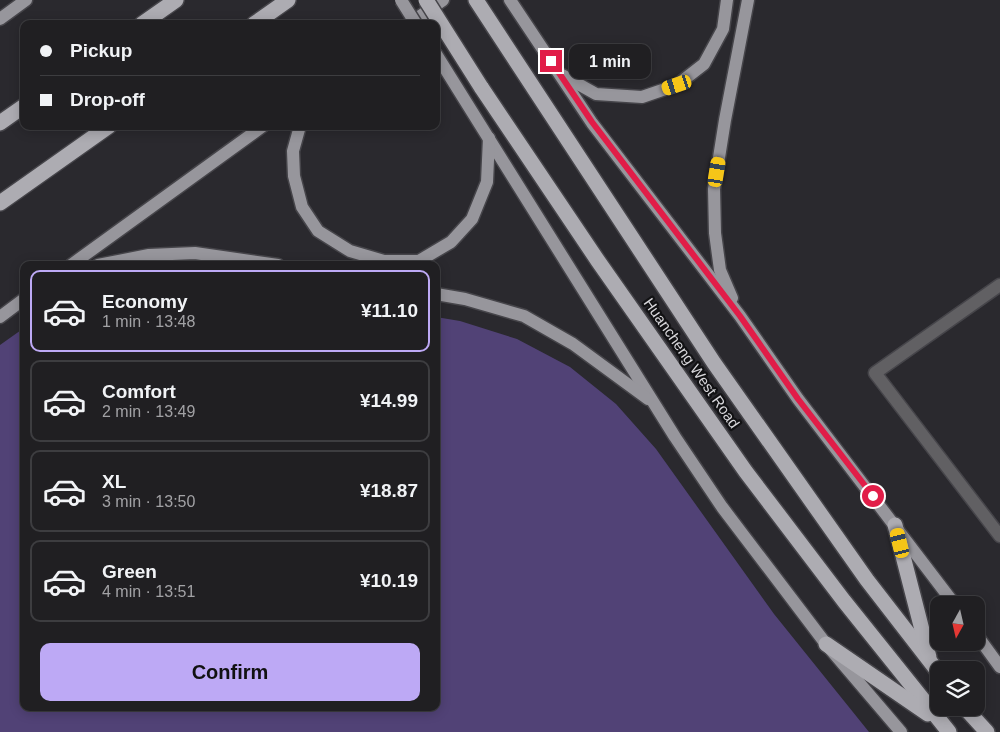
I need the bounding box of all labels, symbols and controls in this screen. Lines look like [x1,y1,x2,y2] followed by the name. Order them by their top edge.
[70,40,132,61] text: Pickup
[568,44,651,78] callout: 1 min
[540,50,562,72] route end
[589,53,631,70] text: 1 min
[660,73,693,97] car
[70,89,145,110] text: Drop-off
[707,156,726,188] car
[42,289,87,334] icon: car
[102,291,188,312] text: Economy
[641,295,743,431] street label: Huancheng West Road
[361,300,418,321] text: ¥11.10
[102,313,195,330] text: 1 min · 13:48
[42,379,87,424] icon: car
[102,381,176,402] text: Comfort
[360,390,418,411] text: ¥14.99
[102,403,195,420] text: 2 min · 13:49
[42,469,87,514] icon: car
[102,471,126,492] text: XL
[360,480,418,501] text: ¥18.87
[862,485,884,507] route start
[102,493,195,510] text: 3 min · 13:50
[889,527,910,559] car
[42,559,87,604] icon: car
[102,561,157,582] text: Green
[360,570,418,591] text: ¥10.19
[102,583,195,600] text: 4 min · 13:51
[930,596,985,651] north arrow
[930,596,985,716] map controls
[40,643,420,701] button: Confirm
[930,661,985,716] button: layers

